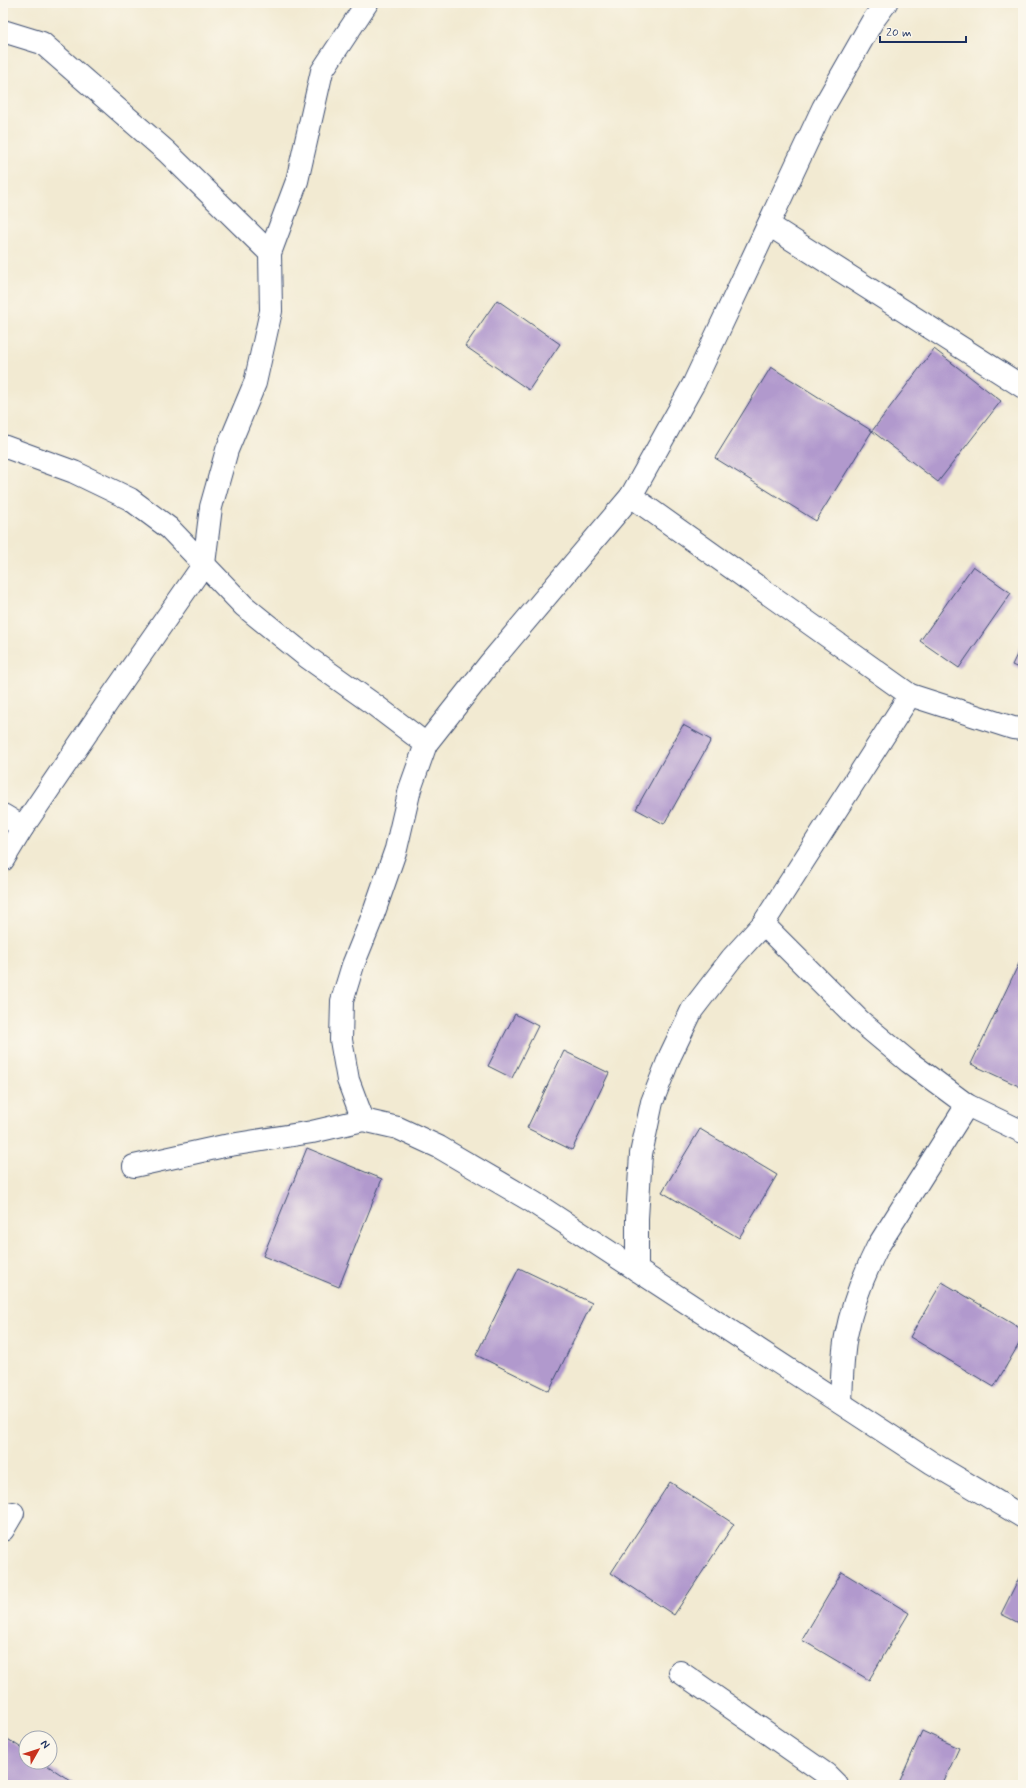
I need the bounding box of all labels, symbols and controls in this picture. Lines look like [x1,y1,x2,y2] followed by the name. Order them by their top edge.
[880,18,966,44] scale bar
[886,25,912,41] text: 20 m
[18,1730,58,1770] north arrow
[37,1737,53,1752] text: N

